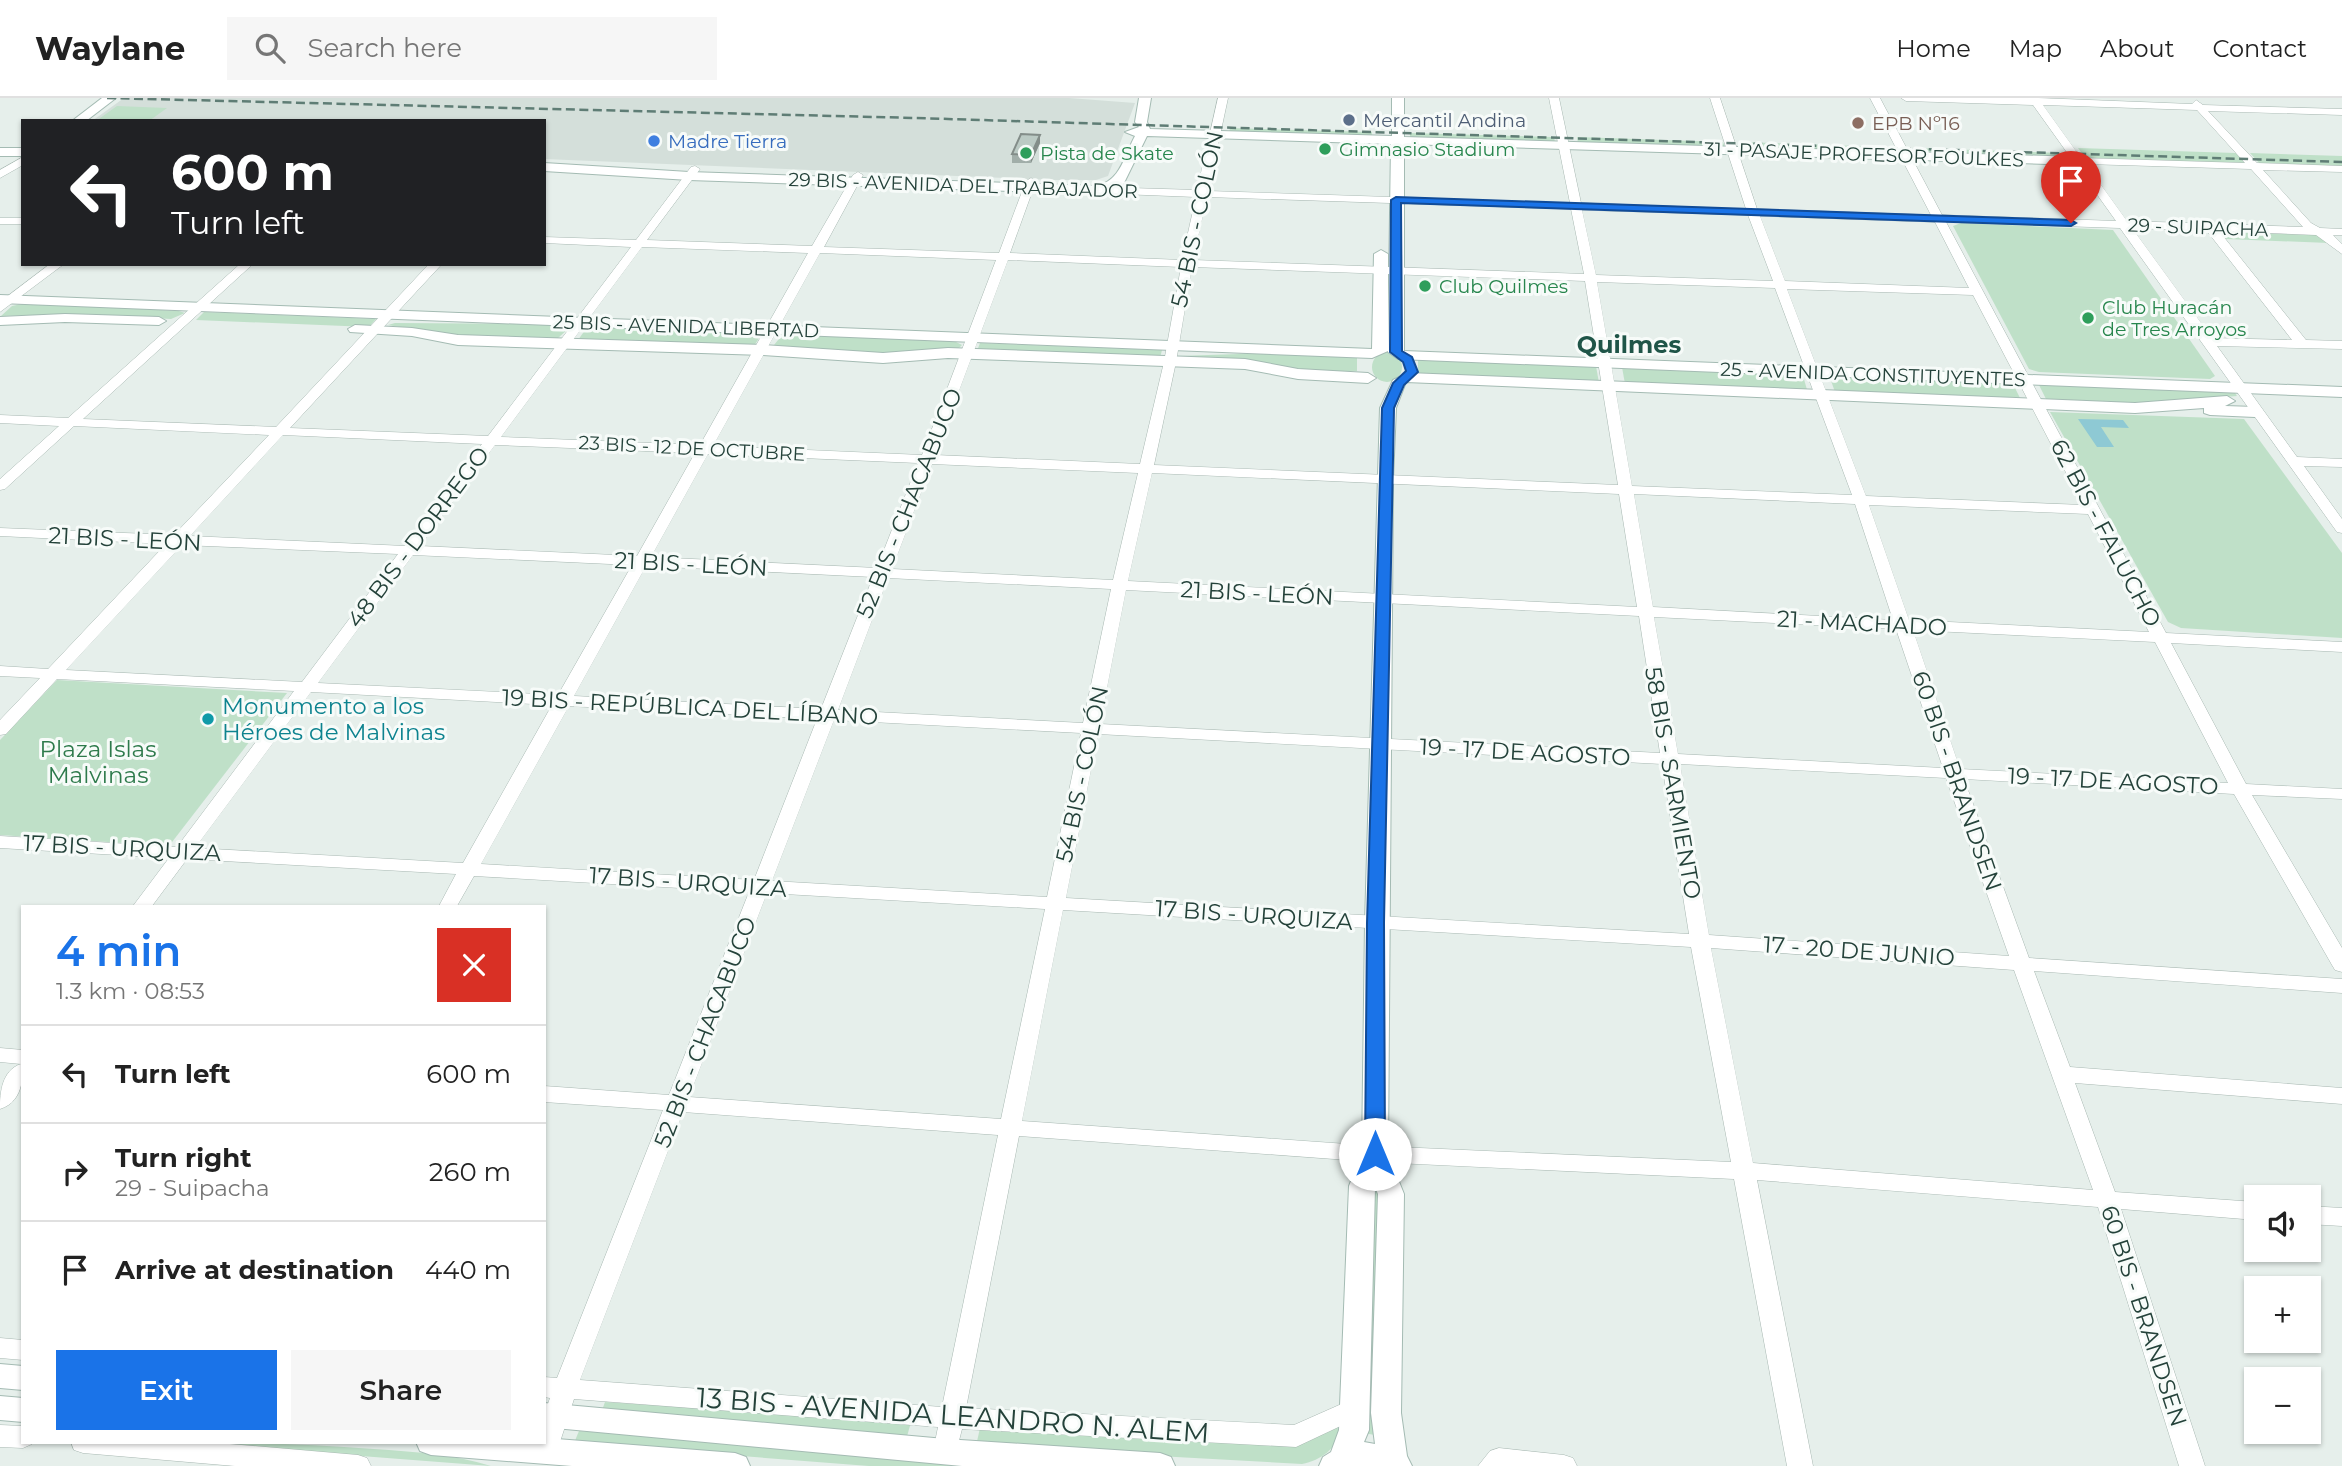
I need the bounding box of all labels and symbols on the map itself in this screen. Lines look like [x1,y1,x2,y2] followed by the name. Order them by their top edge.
[1363,109,1526,132] place label: Mercantil Andina
[1341,112,1357,128] marker: Mercantil Andina
[1872,112,1960,135] place label: EPB Nº16
[1850,115,1866,131] marker: EPB Nº16
[1165,128,1229,310] street label: 54 BIS - COLÓN
[668,130,787,153] place label: Madre Tierra
[646,133,662,149] marker: Madre Tierra
[1704,137,2024,172] street label: 31 - PASAJE PROFESOR FOULKES
[1339,138,1515,161] place label: Gimnasio Stadium
[1317,141,1333,157] marker: Gimnasio Stadium
[1040,142,1174,165] place label: Pista de Skate
[1018,145,1034,161] marker: Pista de Skate
[2041,151,2101,223] pin
[788,168,1138,203] street label: 29 BIS - AVENIDA DEL TRABAJADOR
[2127,214,2269,241] street label: 29 - SUIPACHA
[1439,275,1568,298] place label: Club Quilmes
[1417,278,1433,294] marker: Club Quilmes
[2102,296,2246,341] place label: Club Huracán de Tres Arroyos
[552,310,820,343] street label: 25 BIS - AVENIDA LIBERTAD
[2080,310,2096,326] marker: Club Huracán de Tres Arroyos
[1577,330,1681,359] district label: Quilmes
[1720,358,2026,391] street label: 25 - AVENIDA CONSTITUYENTES
[850,384,968,622] street label: 52 BIS - CHACABUCO
[578,431,806,466] street label: 23 BIS - 12 DE OCTUBRE
[2045,434,2167,632] street label: 62 BIS - FALUCHO
[341,441,495,633] street label: 48 BIS - DORREGO
[48,521,202,557] street label: 21 BIS - LEÓN
[614,546,768,582] street label: 21 BIS - LEÓN
[1180,575,1334,611] street label: 21 BIS - LEÓN
[1776,605,1948,641] street label: 21 - MACHADO
[1639,665,1707,901] street label: 58 BIS - SARMIENTO
[1906,667,2008,895] street label: 60 BIS - BRANDSEN
[501,683,879,731] street label: 19 BIS - REPÚBLICA DEL LÍBANO
[1050,683,1114,865] street label: 54 BIS - COLÓN
[222,692,445,746] place label: Monumento a los Héroes de Malvinas
[200,711,216,727] marker: Monumento a los Héroes de Malvinas
[1419,732,1631,772] street label: 19 - 17 DE AGOSTO
[40,735,156,789] park label: Plaza Islas Malvinas
[2007,761,2219,801] street label: 19 - 17 DE AGOSTO
[22,829,222,867] street label: 17 BIS - URQUIZA
[588,861,788,903] street label: 17 BIS - URQUIZA
[1154,894,1354,936] street label: 17 BIS - URQUIZA
[648,912,762,1152] street label: 52 BIS - CHACABUCO
[1762,930,1956,972] street label: 17 - 20 DE JUNIO
[1338,1117,1412,1191] position arrow
[2095,1202,2193,1430] street label: 60 BIS - BRANDSEN
[695,1380,1211,1450] street label: 13 BIS - AVENIDA LEANDRO N. ALEM

